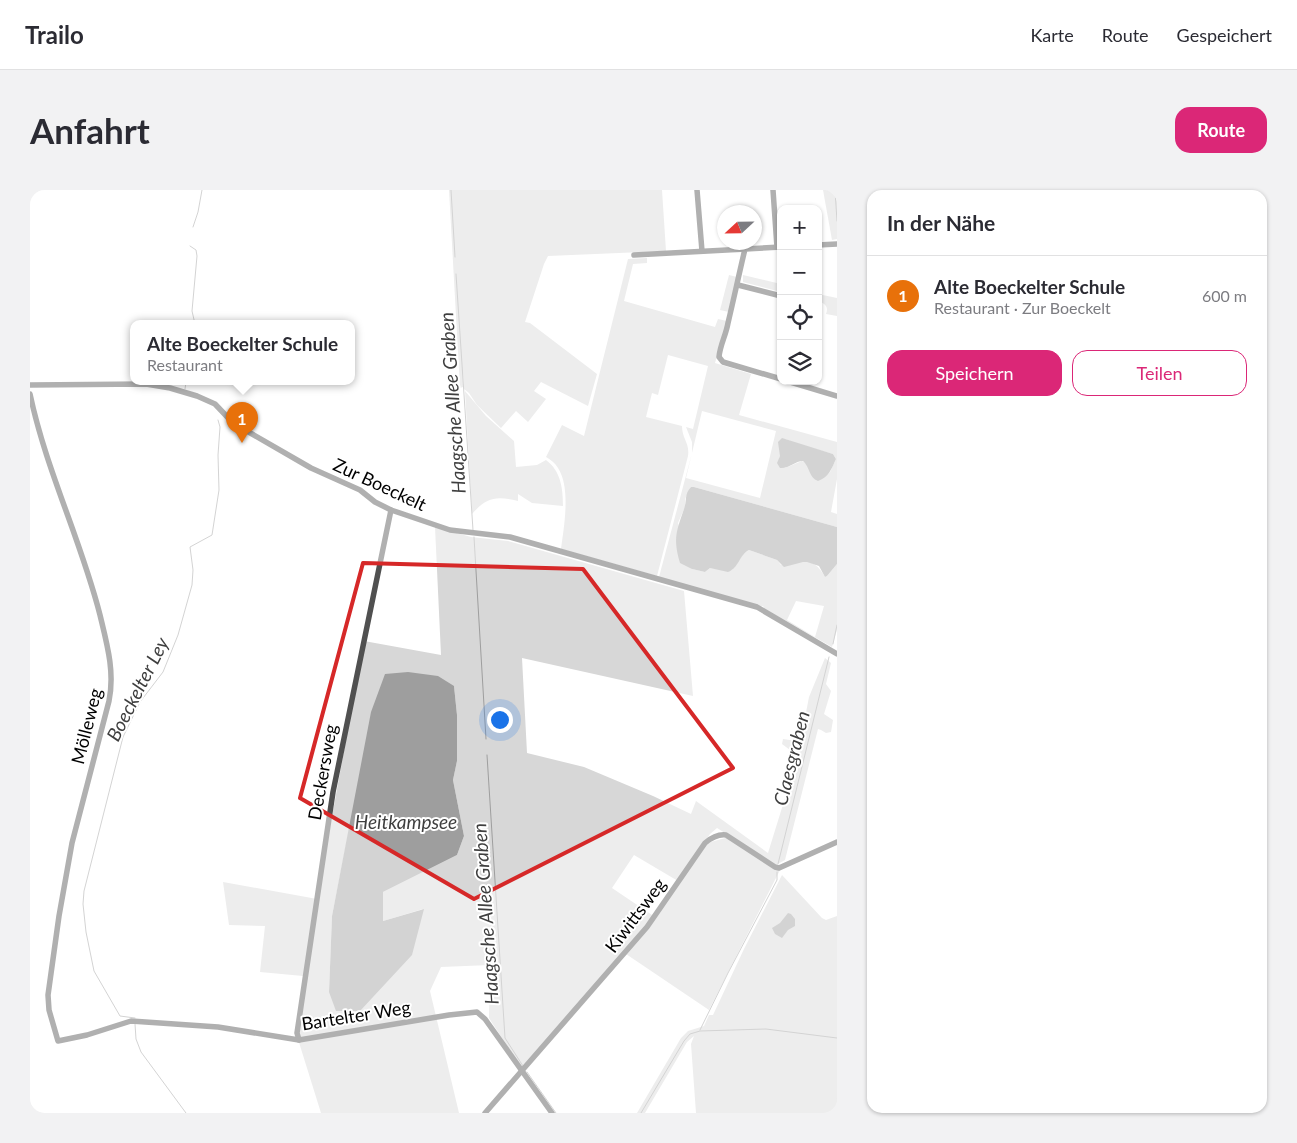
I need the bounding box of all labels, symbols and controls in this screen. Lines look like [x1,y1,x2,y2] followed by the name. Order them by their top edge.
[25,20,84,49] text: Trailo
[1030,24,1074,46] text: Karte
[1102,24,1149,46] text: Route
[1177,24,1272,46] text: Gespeichert
[1175,107,1267,153] button: Route
[30,109,150,151] text: Anfahrt
[717,205,762,250] north arrow
[777,205,822,385] map controls
[777,205,822,250] button: +
[887,210,995,235] text: In der Nähe
[777,250,822,295] button: −
[934,275,1125,298] text: Alte Boeckelter Schule
[898,286,908,305] text: 1
[1202,286,1247,305] text: 600 m
[777,295,822,340] button: locate
[934,298,1111,317] text: Restaurant · Zur Boeckelt
[434,311,470,495] water label: Haagsche Allee Graben
[130,320,355,385] popup
[147,332,338,355] text: Alte Boeckelter Schule
[777,340,822,385] button: layers
[887,350,1062,396] button: Speichern
[1072,350,1247,396] button: Teilen
[147,355,223,374] text: Restaurant
[226,402,258,443] pin: 1
[330,453,430,515] street label: Zur Boeckelt
[101,633,173,745] water label: Boeckelter Ley
[66,686,106,766] street label: Mölleweg
[487,707,513,733] your location
[768,708,814,808] water label: Claesgraben
[303,722,341,822] street label: Deckersweg
[355,810,457,833] water label: Heitkampsee
[467,822,503,1006] water label: Haagsche Allee Graben
[600,873,670,957] street label: Kiwittsweg
[300,996,412,1034] street label: Bartelter Weg

